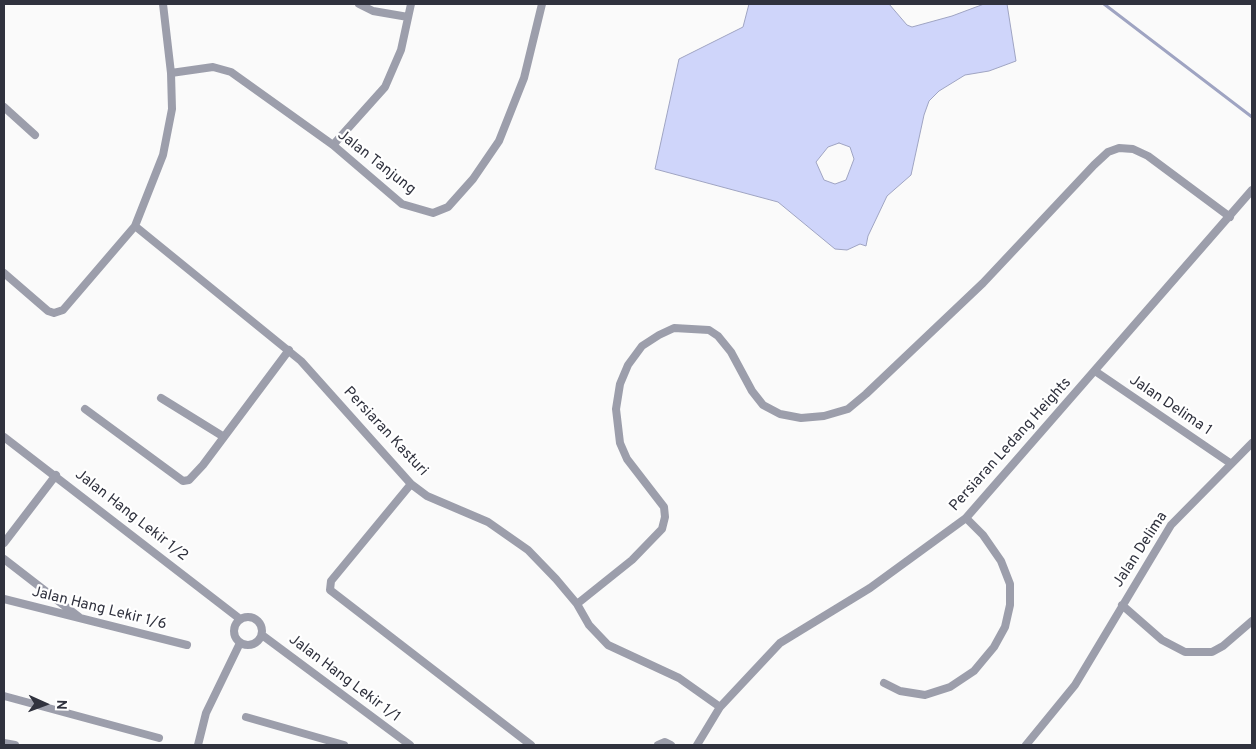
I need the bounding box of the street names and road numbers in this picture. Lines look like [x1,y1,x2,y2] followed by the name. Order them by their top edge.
[333,127,419,199] street label: Jalan Tanjung
[1125,372,1215,440] street label: Jalan Delima 1
[946,375,1076,515] street label: Persiaran Ledang Heights
[339,384,431,480] street label: Persiaran Kasturi
[71,466,191,566] street label: Jalan Hang Lekir 1/2
[1110,509,1172,591] street label: Jalan Delima
[30,584,168,634] street label: Jalan Hang Lekir 1/6
[285,631,403,727] street label: Jalan Hang Lekir 1/1

